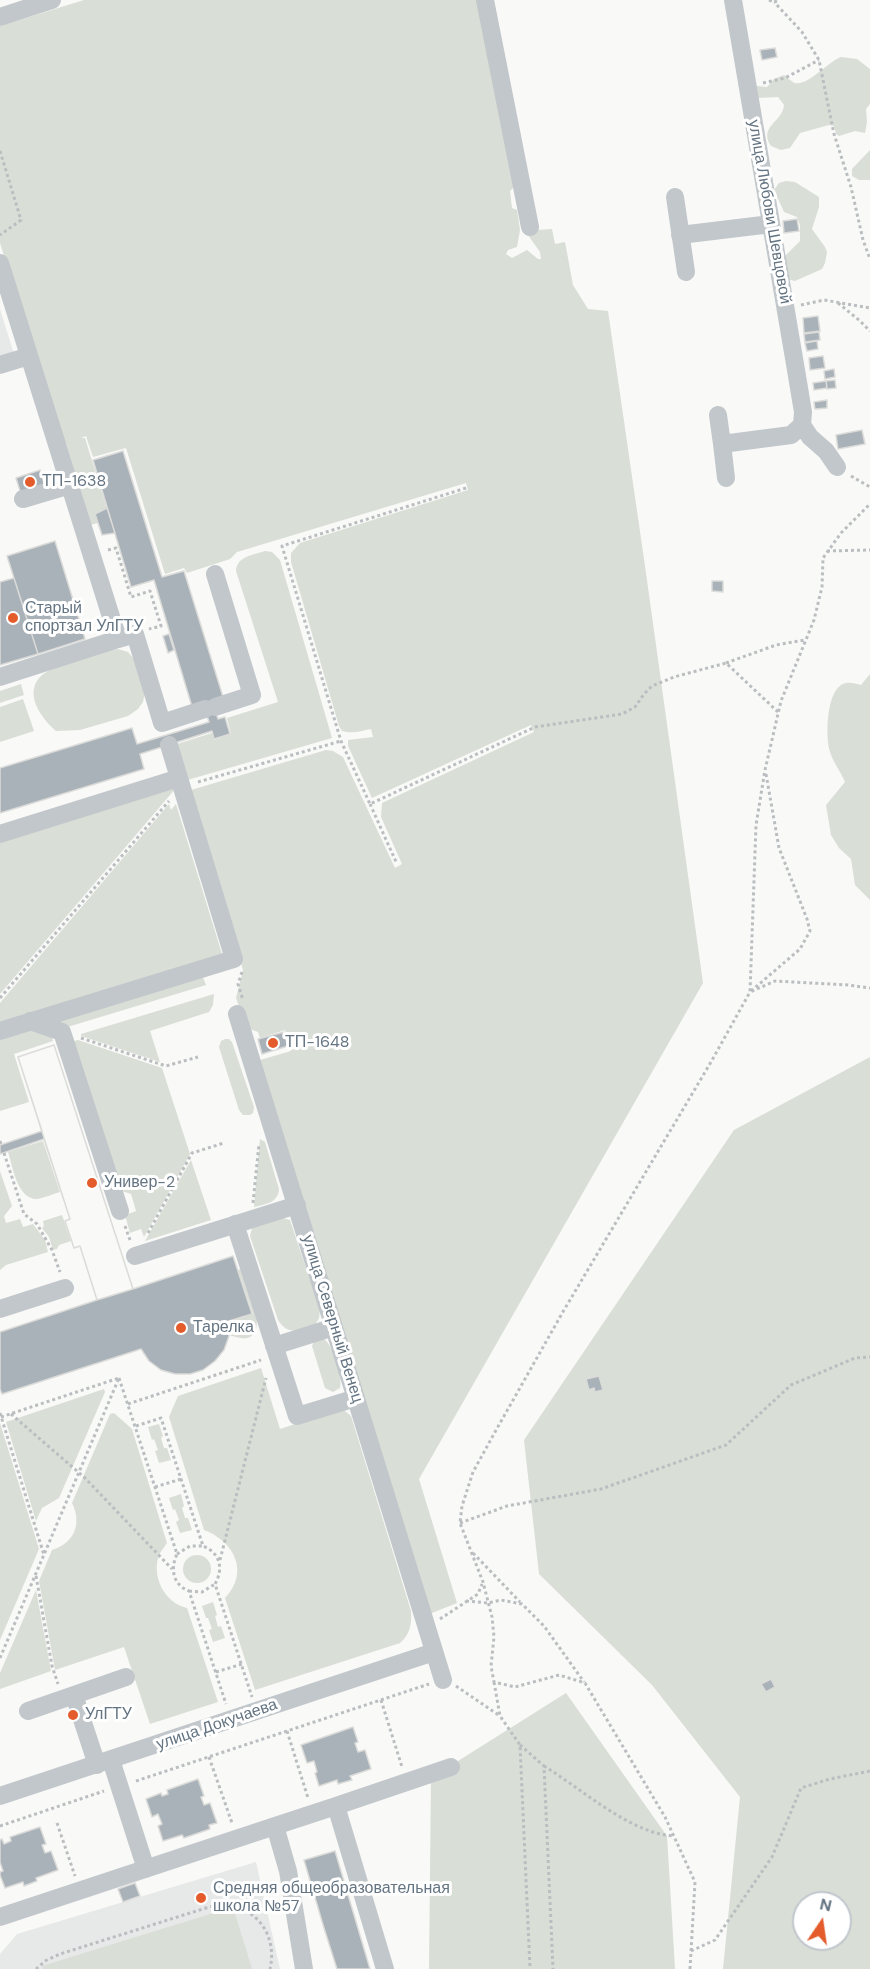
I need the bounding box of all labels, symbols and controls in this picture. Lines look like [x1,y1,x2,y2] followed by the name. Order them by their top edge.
[743,118,795,306] street label: улица Любови Шевцовой
[42,472,106,492] place label: ТП-1638
[23,475,37,489] marker: ТП-1638
[25,599,143,637] place label: Старый спортзал УлГТУ
[6,611,20,625] marker: Старый спортзал УлГТУ
[285,1033,349,1053] place label: ТП-1648
[266,1036,280,1050] marker: ТП-1648
[104,1173,175,1193] place label: Универ-2
[85,1176,99,1190] marker: Универ-2
[297,1233,367,1405] street label: улица Северный Венец
[193,1318,254,1338] place label: Тарелка
[174,1321,188,1335] marker: Тарелка
[154,1695,280,1755] street label: улица Докучаева
[85,1705,132,1725] place label: УлГТУ
[66,1708,80,1722] marker: УлГТУ
[213,1879,450,1917] place label: Средняя общеобразовательная школа №57
[194,1891,208,1905] marker: Средняя общеобразовательная школа №57
[792,1891,852,1951] north arrow
[818,1893,834,1916] text: N

